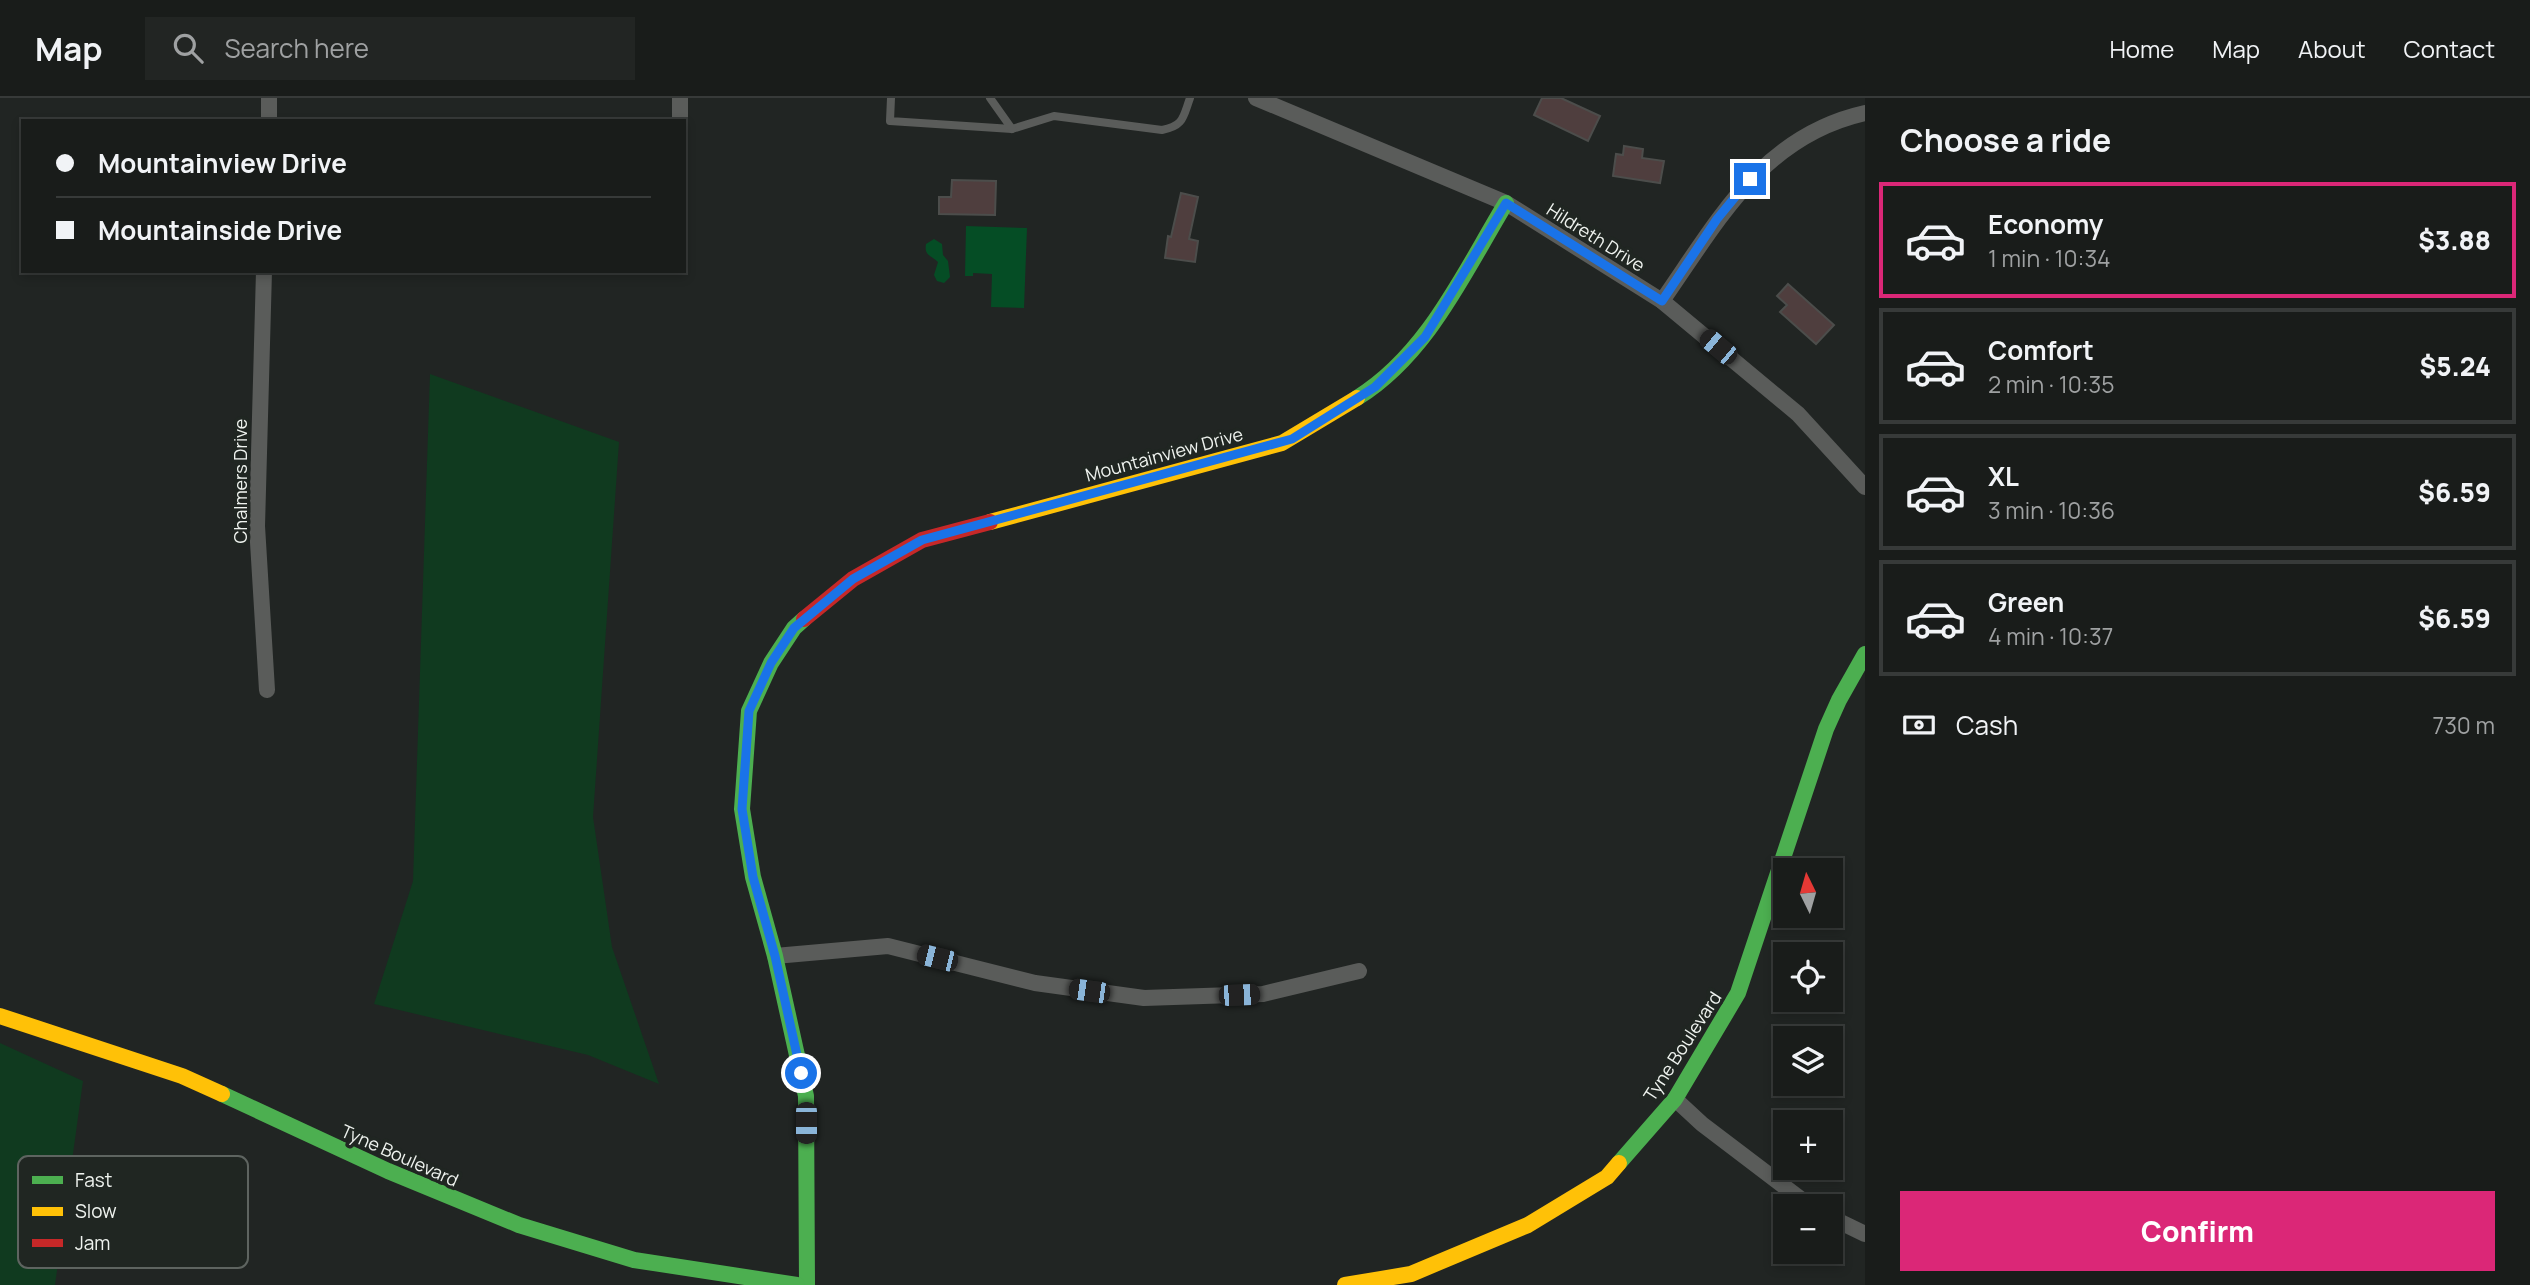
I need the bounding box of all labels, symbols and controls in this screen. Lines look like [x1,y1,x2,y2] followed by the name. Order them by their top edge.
[145,17,635,80] search box
[35,26,103,71] text: Map
[169,29,207,67] icon: search
[225,30,369,66] text: Search here
[2109,32,2174,65] text: Home
[2212,32,2260,65] text: Map
[2298,32,2366,65] text: About
[2404,32,2495,65] text: Contact
[1900,118,2111,162] text: Choose a ride
[98,145,347,181] text: Mountainview Drive
[1734,163,1766,195] route end
[1542,197,1650,277] street label: Hildreth Drive
[1988,206,2103,242] text: Economy
[1904,209,1967,272] icon: car
[98,212,342,248] text: Mountainside Drive
[2418,222,2491,258] text: $3.88
[1988,242,2111,274] text: 1 min · 10:34
[1696,325,1741,369] car
[1988,332,2094,368] text: Comfort
[1904,335,1967,398] icon: car
[2420,348,2491,384] text: $5.24
[1988,368,2115,400] text: 2 min · 10:35
[228,419,252,543] street label: Chalmers Drive
[1083,421,1245,487] street label: Mountainview Drive
[1988,458,2019,494] text: XL
[1904,461,1967,524] icon: car
[2418,474,2491,510] text: $6.59
[1988,494,2115,526] text: 3 min · 10:36
[1988,584,2064,620] text: Green
[1904,587,1967,650] icon: car
[2418,600,2491,636] text: $6.59
[1988,620,2113,652] text: 4 min · 10:37
[1900,706,1938,744] icon: cash
[1956,707,2018,743] text: Cash
[2433,709,2495,741] text: 730 m
[1773,858,1843,928] north arrow
[1773,858,1843,1264] map controls
[1773,942,1843,1012] button: locate
[915,943,960,973] car
[1067,978,1112,1004] car
[1218,984,1261,1006] car
[1638,987,1726,1105] street label: Tyne Boulevard
[1773,1026,1843,1096] button: layers
[785,1057,817,1089] route start
[796,1102,817,1144] car
[1773,1110,1843,1180] button: +
[338,1118,462,1192] street label: Tyne Boulevard
[18,1156,248,1268] legend
[75,1167,112,1193] text: Fast
[1900,1191,2495,1271] button: Confirm
[1773,1194,1843,1264] button: −
[75,1198,117,1224] text: Slow
[75,1230,110,1256] text: Jam

